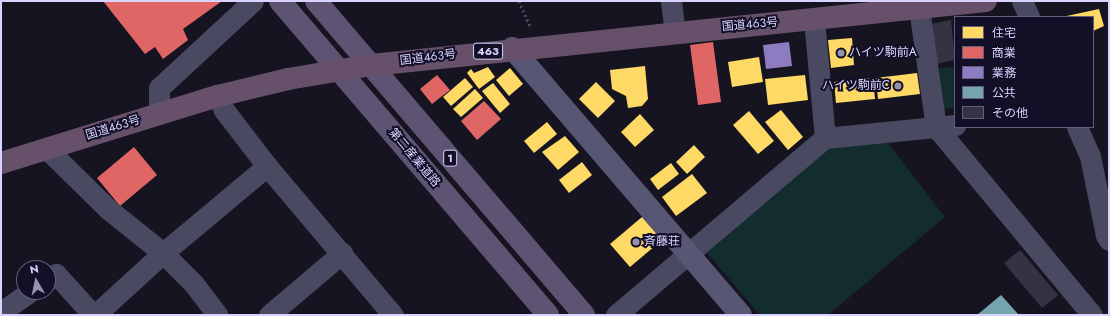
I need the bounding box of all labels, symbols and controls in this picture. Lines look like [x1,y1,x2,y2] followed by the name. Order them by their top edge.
[721,15,779,35] street label: 国道463号
[954,16,1094,128] legend
[992,24,1016,42] text: 住宅
[473,42,503,60] road number: 463
[992,44,1016,62] text: 商業
[849,46,917,60] place label: ハイツ駒前A
[399,47,457,69] street label: 国道463号
[836,48,846,58] marker: ハイツ駒前A
[992,64,1016,82] text: 業務
[822,79,890,93] place label: ハイツ駒前C
[893,81,903,91] marker: ハイツ駒前C
[992,84,1016,102] text: 公共
[992,104,1028,122] text: その他
[84,113,142,143] street label: 国道463号
[385,126,443,190] street label: 第二産業道路
[443,149,457,167] road number: 1
[644,235,680,249] place label: 斉藤荘
[631,237,641,247] marker: 斉藤荘
[16,260,56,300] north arrow
[29,261,40,278] text: N

